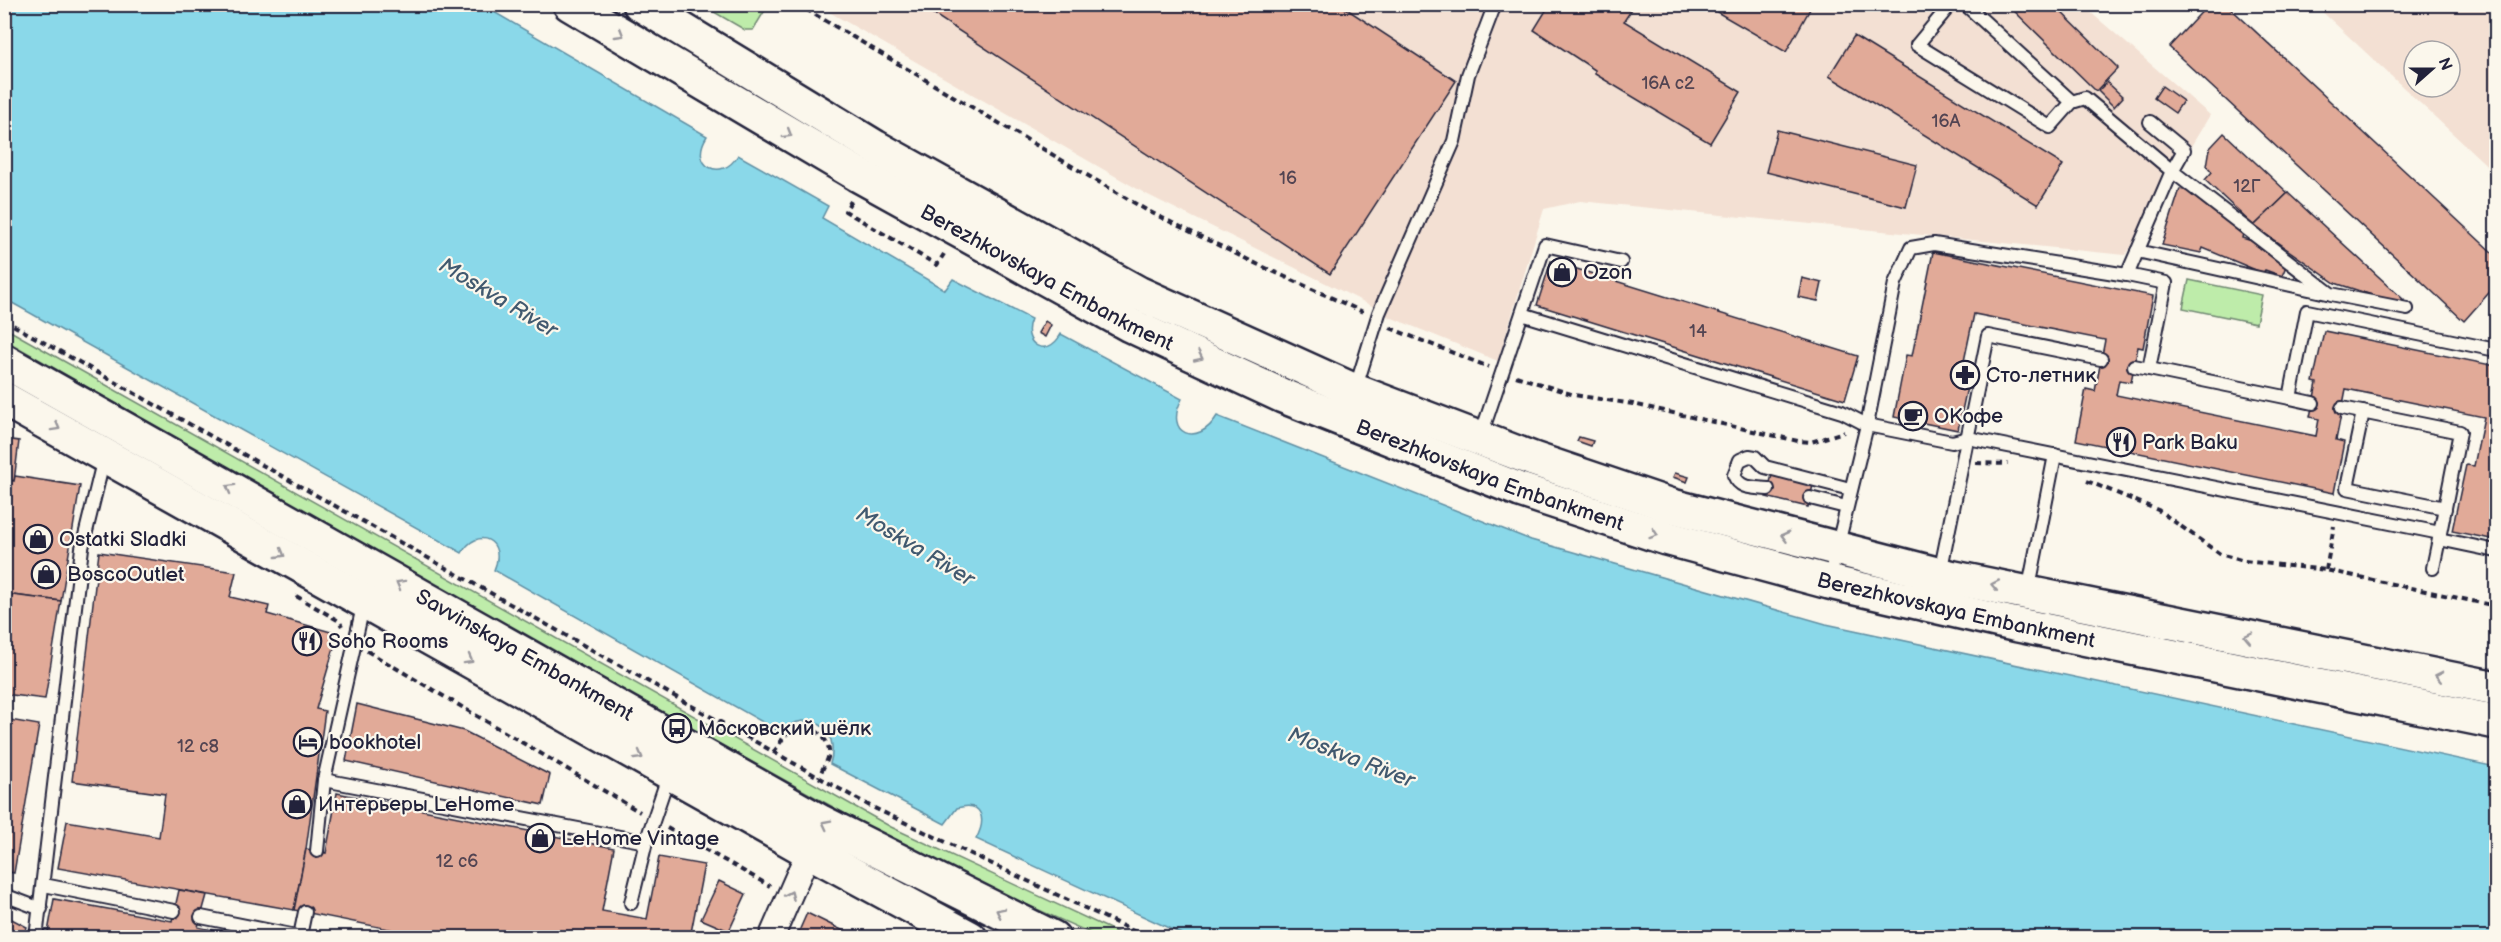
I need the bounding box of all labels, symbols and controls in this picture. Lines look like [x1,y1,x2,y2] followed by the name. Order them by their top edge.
[614,27,624,39] one-way arrow
[2402,39,2462,99] north arrow
[2434,55,2456,73] text: N
[1641,73,1695,94] house number: 16А с2
[1932,111,1961,132] house number: 16А
[782,126,792,138] one-way arrow
[1279,168,1297,189] house number: 16
[2233,176,2261,197] house number: 12Г
[916,199,1178,356] street label: Berezhkovskaya Embankment
[434,252,564,345] water label: Moskva River
[1546,256,1578,288] shop icon: Ozon
[1583,260,1632,285] place label: Ozon
[1689,321,1707,342] house number: 14
[1193,350,1204,362] one-way arrow
[1949,359,1981,391] pharmacy icon: Сто-летник
[1986,363,2096,388] place label: Сто-летник
[1897,400,1929,432] cafe icon: ОКофе
[1934,404,2003,429] place label: ОКофе
[1352,414,1628,536] street label: Berezhkovskaya Embankment
[50,420,60,431] one-way arrow
[2105,426,2137,458] restaurant icon: Park Baku
[2142,430,2238,455] place label: Park Baku
[226,484,236,495] one-way arrow
[851,501,981,594] water label: Moskva River
[22,523,54,555] shop icon: Ostatki Sladki
[59,527,186,552] place label: Ostatki Sladki
[1649,527,1659,539] one-way arrow
[1780,531,1791,543] one-way arrow
[275,547,285,558] one-way arrow
[30,558,62,590] shop icon: BoscoOutlet
[67,562,185,587] place label: BoscoOutlet
[1814,567,2098,653] street label: Berezhkovskaya Embankment
[1991,579,2001,592] one-way arrow
[396,580,406,591] one-way arrow
[412,584,638,726] street label: Savvinskaya Embankment
[291,625,323,657] restaurant icon: Soho Rooms
[328,629,448,654] place label: Soho Rooms
[2243,631,2253,644] one-way arrow
[463,653,473,664] one-way arrow
[2434,670,2444,683] one-way arrow
[661,712,693,744] bus stop icon: Московский шёлк
[698,716,871,741] place label: Московский шёлк
[1284,721,1420,795] water label: Moskva River
[292,726,324,758] hotel icon: bookhotel
[329,730,421,755] place label: bookhotel
[177,736,219,757] house number: 12 с8
[633,749,643,760] one-way arrow
[281,788,313,820] shop icon: Интерьеры LeHome
[318,792,514,817] place label: Интерьеры LeHome
[822,820,832,831] one-way arrow
[524,822,556,854] shop icon: LeHome Vintage
[561,826,719,851] place label: LeHome Vintage
[436,851,478,872] house number: 12 с6
[783,890,795,901] one-way arrow
[995,908,1006,920] one-way arrow

